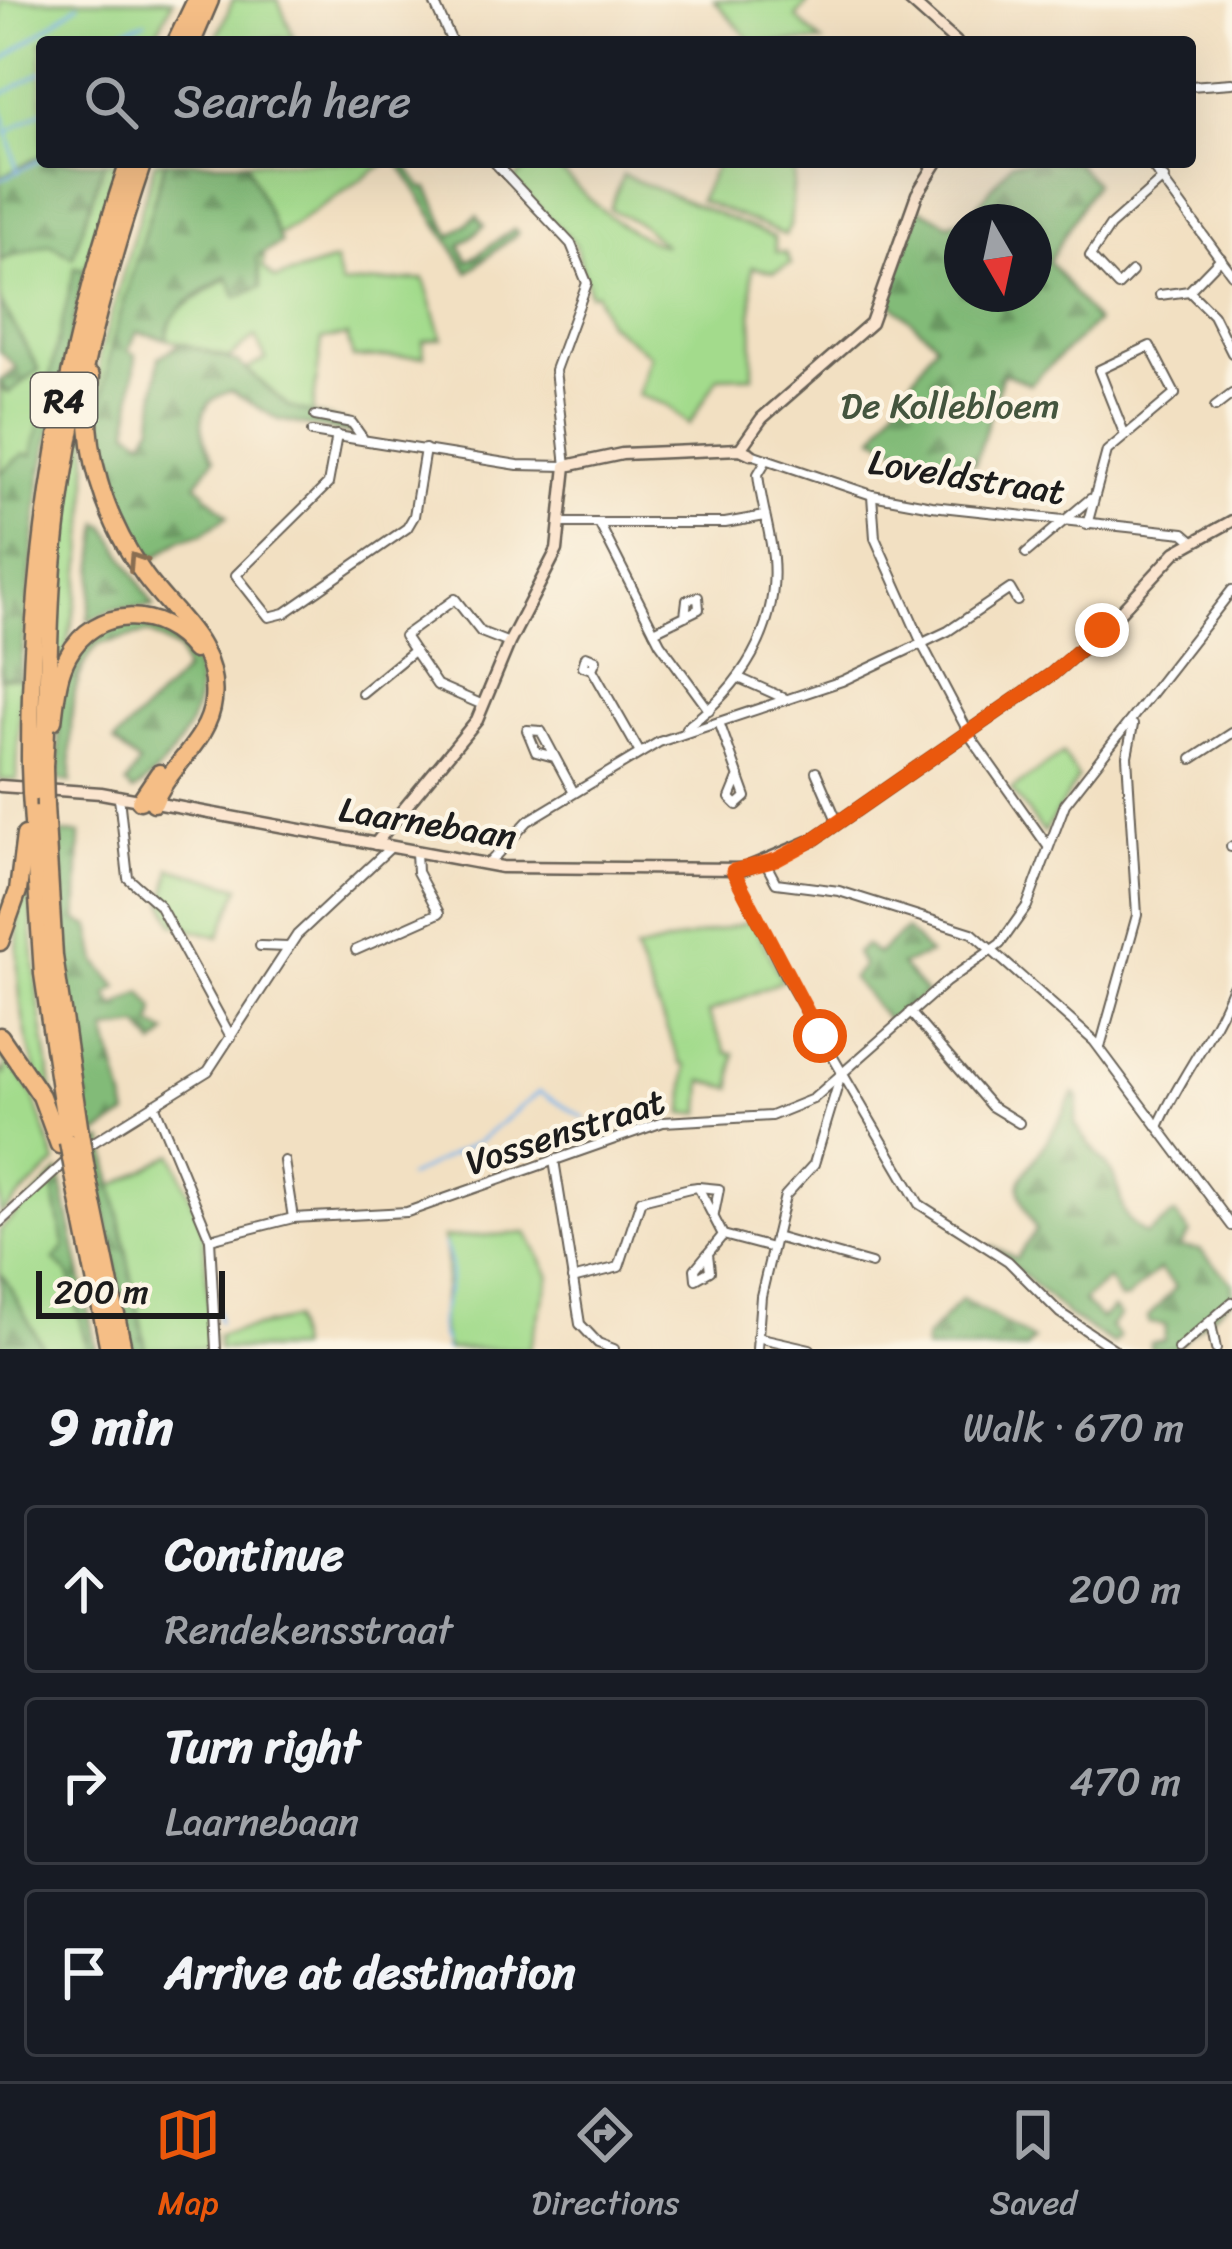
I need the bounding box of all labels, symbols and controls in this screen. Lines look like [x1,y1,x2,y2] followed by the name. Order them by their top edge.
[36,36,1196,168] search box
[174,62,411,142] text: Search here
[78,69,144,135] icon: search
[944,204,1052,312] north arrow
[31,373,97,427] road number: R4
[840,374,1060,438] park label: De Kollebloem
[864,430,1070,524] street label: Loveldstraat
[127,552,150,574] one-way arrow
[1075,603,1129,657] route end
[334,777,521,869] street label: Laarnebaan
[793,1009,847,1063] route start
[457,1070,673,1194] street label: Vossenstraat
[54,1263,149,1321] text: 200 m
[36,1265,225,1318] scale bar
[48,1382,173,1472] text: 9 min
[963,1393,1184,1462] text: Walk · 670 m
[165,1515,344,1595] text: Continue
[1069,1555,1181,1624] text: 200 m
[51,1556,117,1622] icon: ahead
[165,1595,453,1664] text: Rendekensstraat
[165,1707,360,1787] text: Turn right
[1070,1747,1181,1816] text: 470 m
[51,1748,117,1814] icon: right
[165,1787,359,1856] text: Laarnebaan
[165,1933,575,2013] text: Arrive at destination
[51,1940,117,2006] icon: arrive
[155,2102,221,2232] tab: Map
[532,2102,679,2232] tab: Directions
[990,2102,1077,2232] tab: Saved

